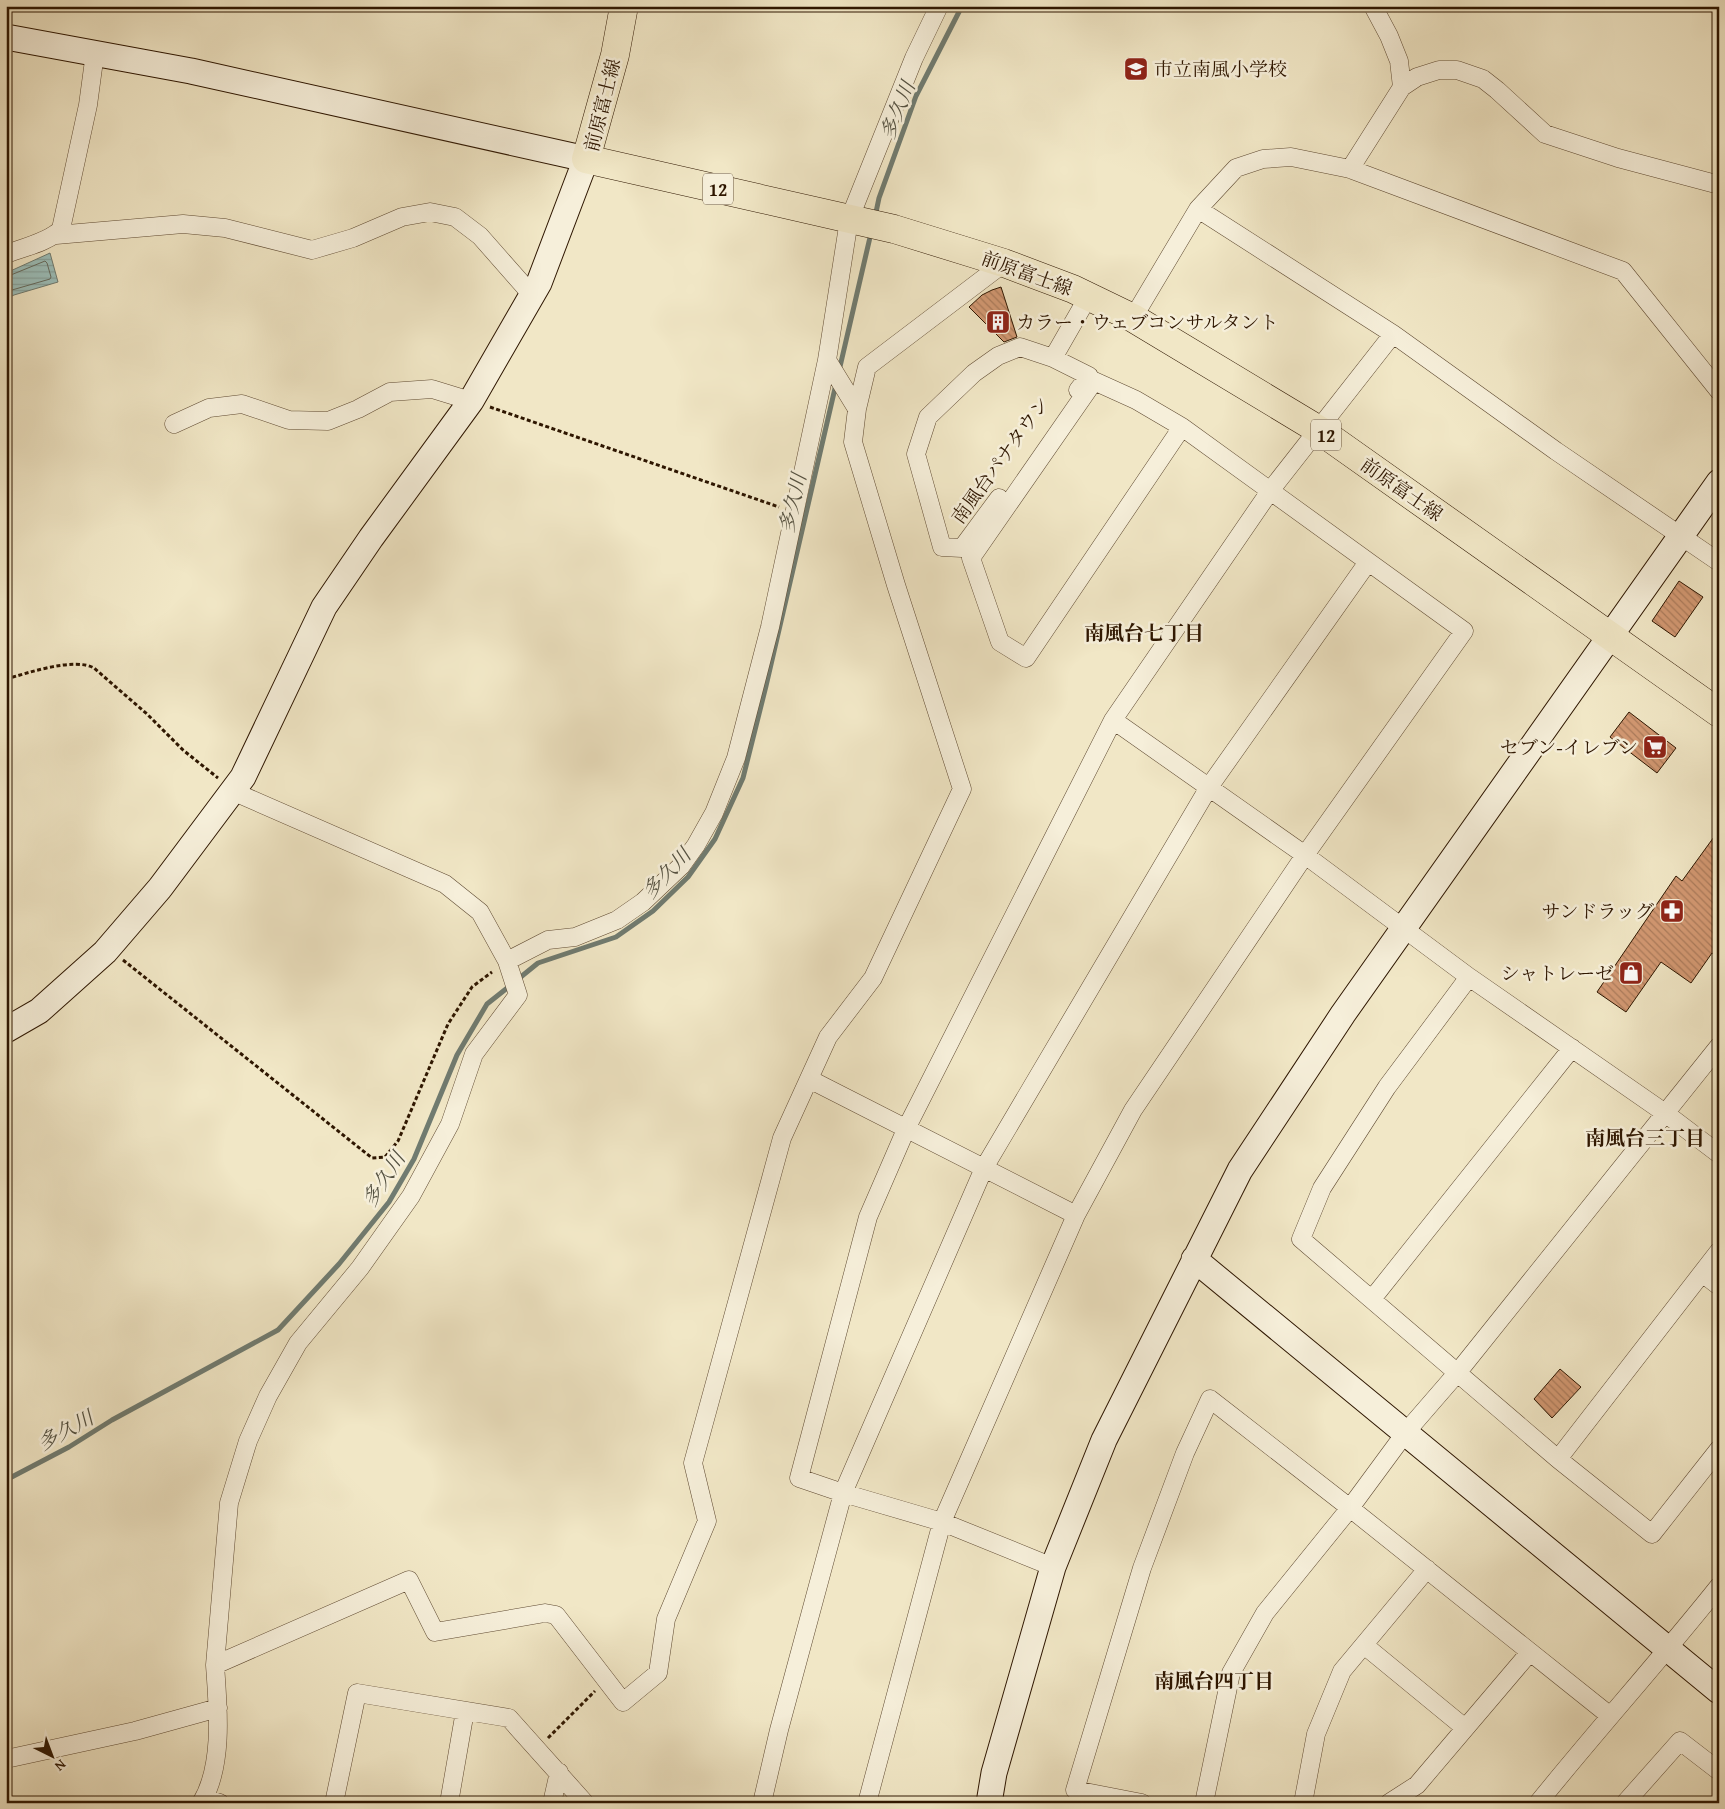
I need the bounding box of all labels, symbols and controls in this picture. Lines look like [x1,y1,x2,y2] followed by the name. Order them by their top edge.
[1154,55,1287,83] place label: 市立南風小学校
[577,56,627,154] street label: 前原富士線
[1123,56,1149,82] school or university icon: 市立南風小学校
[872,75,922,143] water label: 多久川
[703,173,733,204] road number: 12
[978,244,1076,302] street label: 前原富士線
[1016,308,1279,336] place label: カラー・ウェブコンサルタント
[985,309,1011,335] building icon: カラー・ウェブコンサルタント
[944,391,1056,529] street label: 南風台パナタウン
[1311,420,1341,450] road number: 12
[1355,450,1449,528] street label: 前原富士線
[771,469,813,535] water label: 多久川
[1084,618,1204,647] district label: 南風台七丁目
[1500,733,1638,761] place label: セブン-イレブン
[1642,734,1668,760] supermarket icon: セブン-イレブン
[635,840,698,905] water label: 多久川
[1541,897,1654,925] place label: サンドラッグ
[1659,898,1685,924] pharmacy icon: サンドラッグ
[1501,959,1614,987] place label: シャトレーゼ
[1618,960,1644,986] shop icon: シャトレーゼ
[1585,1123,1705,1152] district label: 南風台三丁目
[355,1144,413,1212] water label: 多久川
[32,1402,100,1457] water label: 多久川
[1154,1666,1274,1695] district label: 南風台四丁目
[28,1732,78,1782] north arrow
[50,1755,71,1777] text: N

